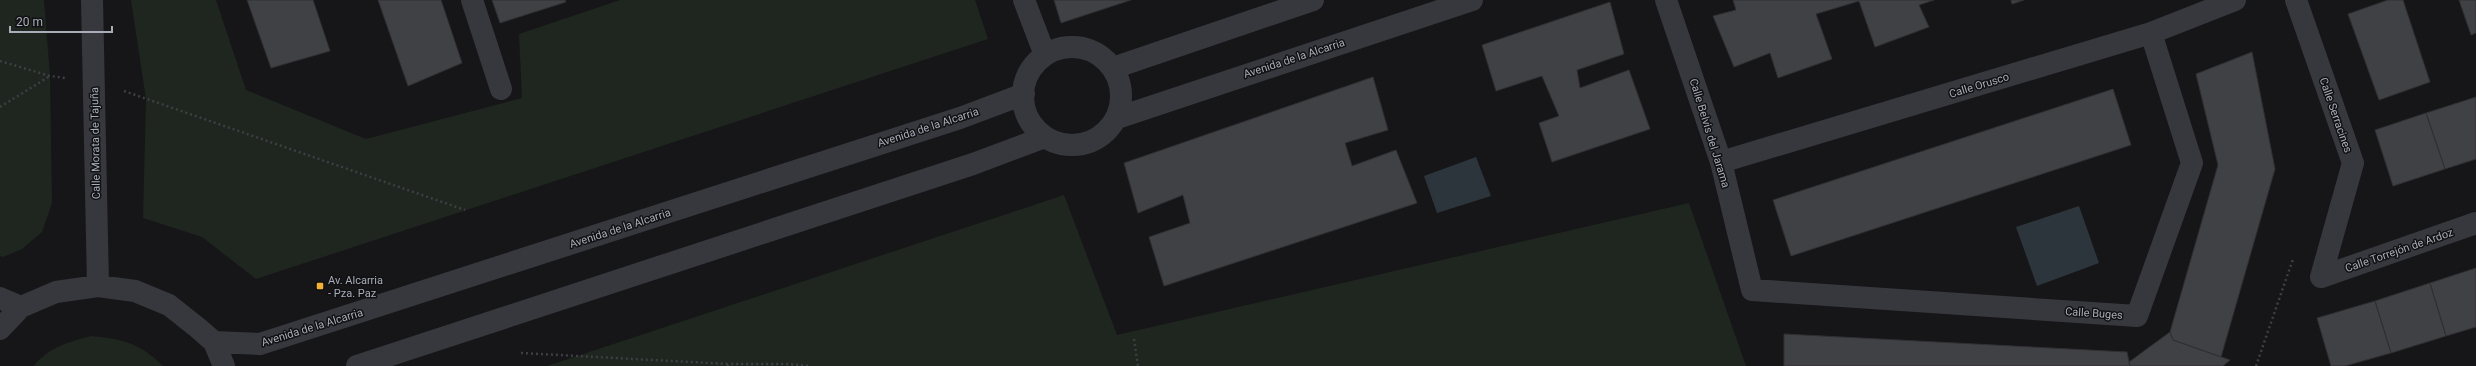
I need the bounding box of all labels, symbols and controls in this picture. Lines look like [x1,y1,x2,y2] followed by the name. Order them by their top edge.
[10,8,112,34] scale bar
[16,15,43,29] text: 20 m
[1242,36,1346,81] street label: Avenida de la Alcarria
[1948,70,2011,101] street label: Calle Orusco
[2317,76,2355,155] street label: Calle Serracines
[1687,77,1732,189] street label: Calle Belvis del Jarama
[88,87,103,199] street label: Calle Morata de Tajuña
[876,105,980,150] street label: Avenida de la Alcarria
[568,206,672,251] street label: Avenida de la Alcarria
[2343,226,2455,275] street label: Calle Torrejón de Ardoz
[328,274,383,300] place label: Av. Alcarria - Pza. Paz
[315,281,325,291] marker: Av. Alcarria - Pza. Paz
[2065,305,2123,322] street label: Calle Buges
[260,306,365,349] street label: Avenida de la Alcarria

